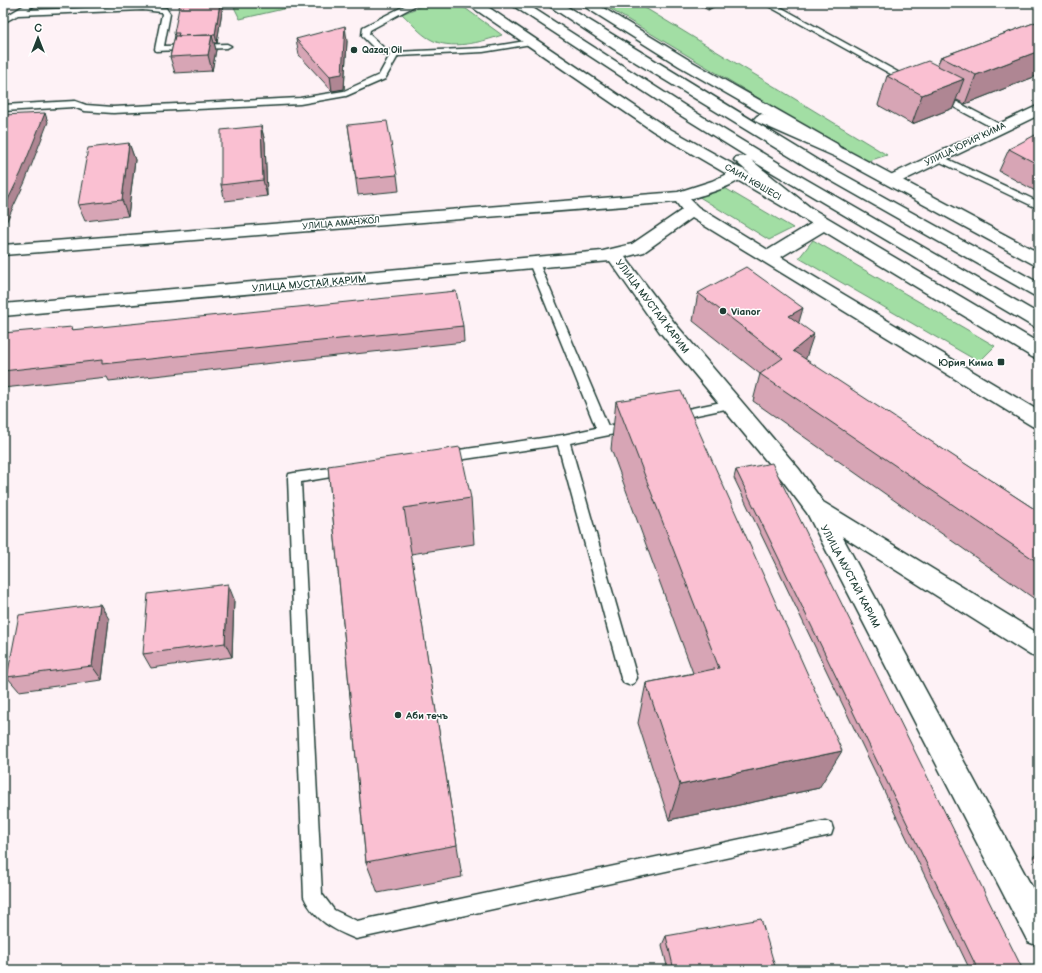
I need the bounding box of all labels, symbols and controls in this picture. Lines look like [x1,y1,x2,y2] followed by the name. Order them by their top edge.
[18,18,58,58] north arrow
[34,22,42,35] text: С
[349,45,359,55] marker: Qazaq Oil
[362,45,402,56] place label: Qazaq Oil
[923,120,1008,169] street label: УЛИЦА ЮРИЯ КИМА
[722,162,783,203] street label: САИН КӨШЕСІ
[302,215,380,232] street label: УЛИЦА АМАНЖОЛ
[613,257,692,356] street label: УЛИЦА МУСТАЙ КАРИМ
[251,273,367,295] street label: УЛИЦА МУСТАЙ КАРИМ
[718,306,728,316] marker: Vianor
[731,306,762,318] place label: Vianor
[938,357,993,369] place label: Юрия Кима
[996,357,1006,367] marker: Юрия Кима
[818,523,882,630] street label: УЛИЦА МУСТАЙ КАРИМ
[393,710,403,720] marker: Аби течъ
[405,710,448,722] place label: Аби течъ

